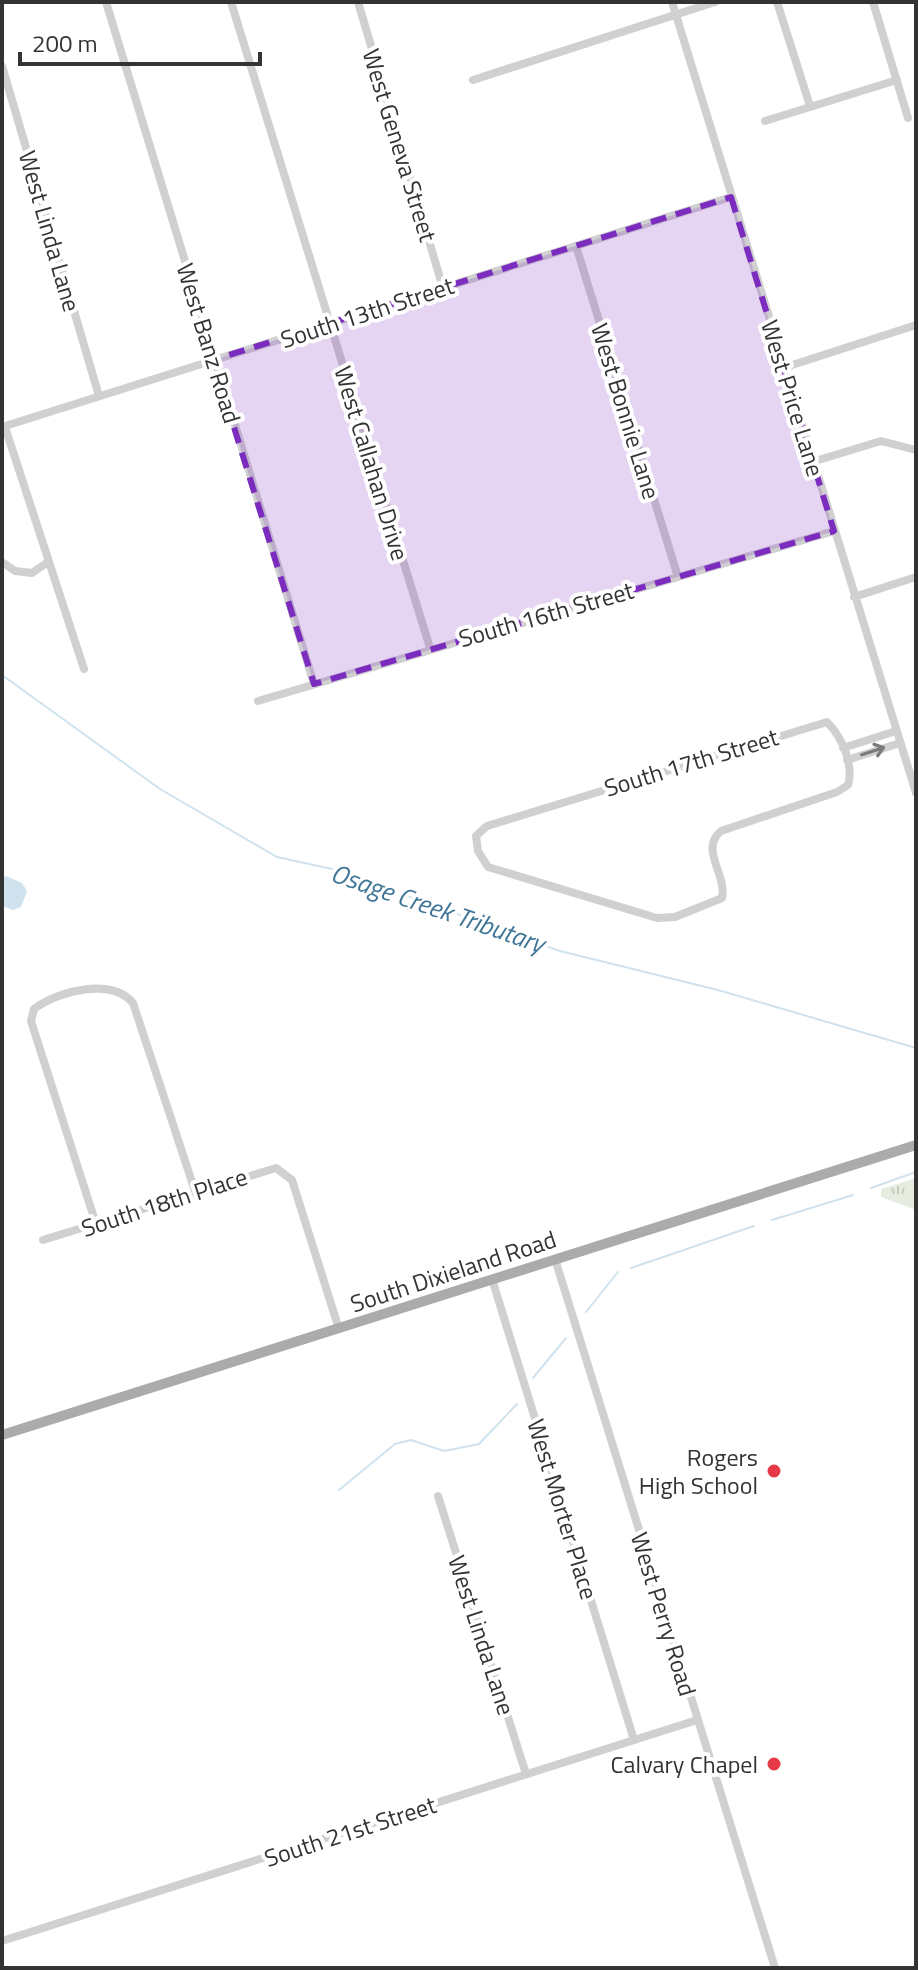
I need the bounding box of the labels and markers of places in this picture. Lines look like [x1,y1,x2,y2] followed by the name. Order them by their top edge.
[639,1439,758,1503] place label: Rogers High School
[765,1462,783,1480] marker: Rogers High School
[611,1746,758,1782] place label: Calvary Chapel
[765,1755,783,1773] marker: Calvary Chapel

